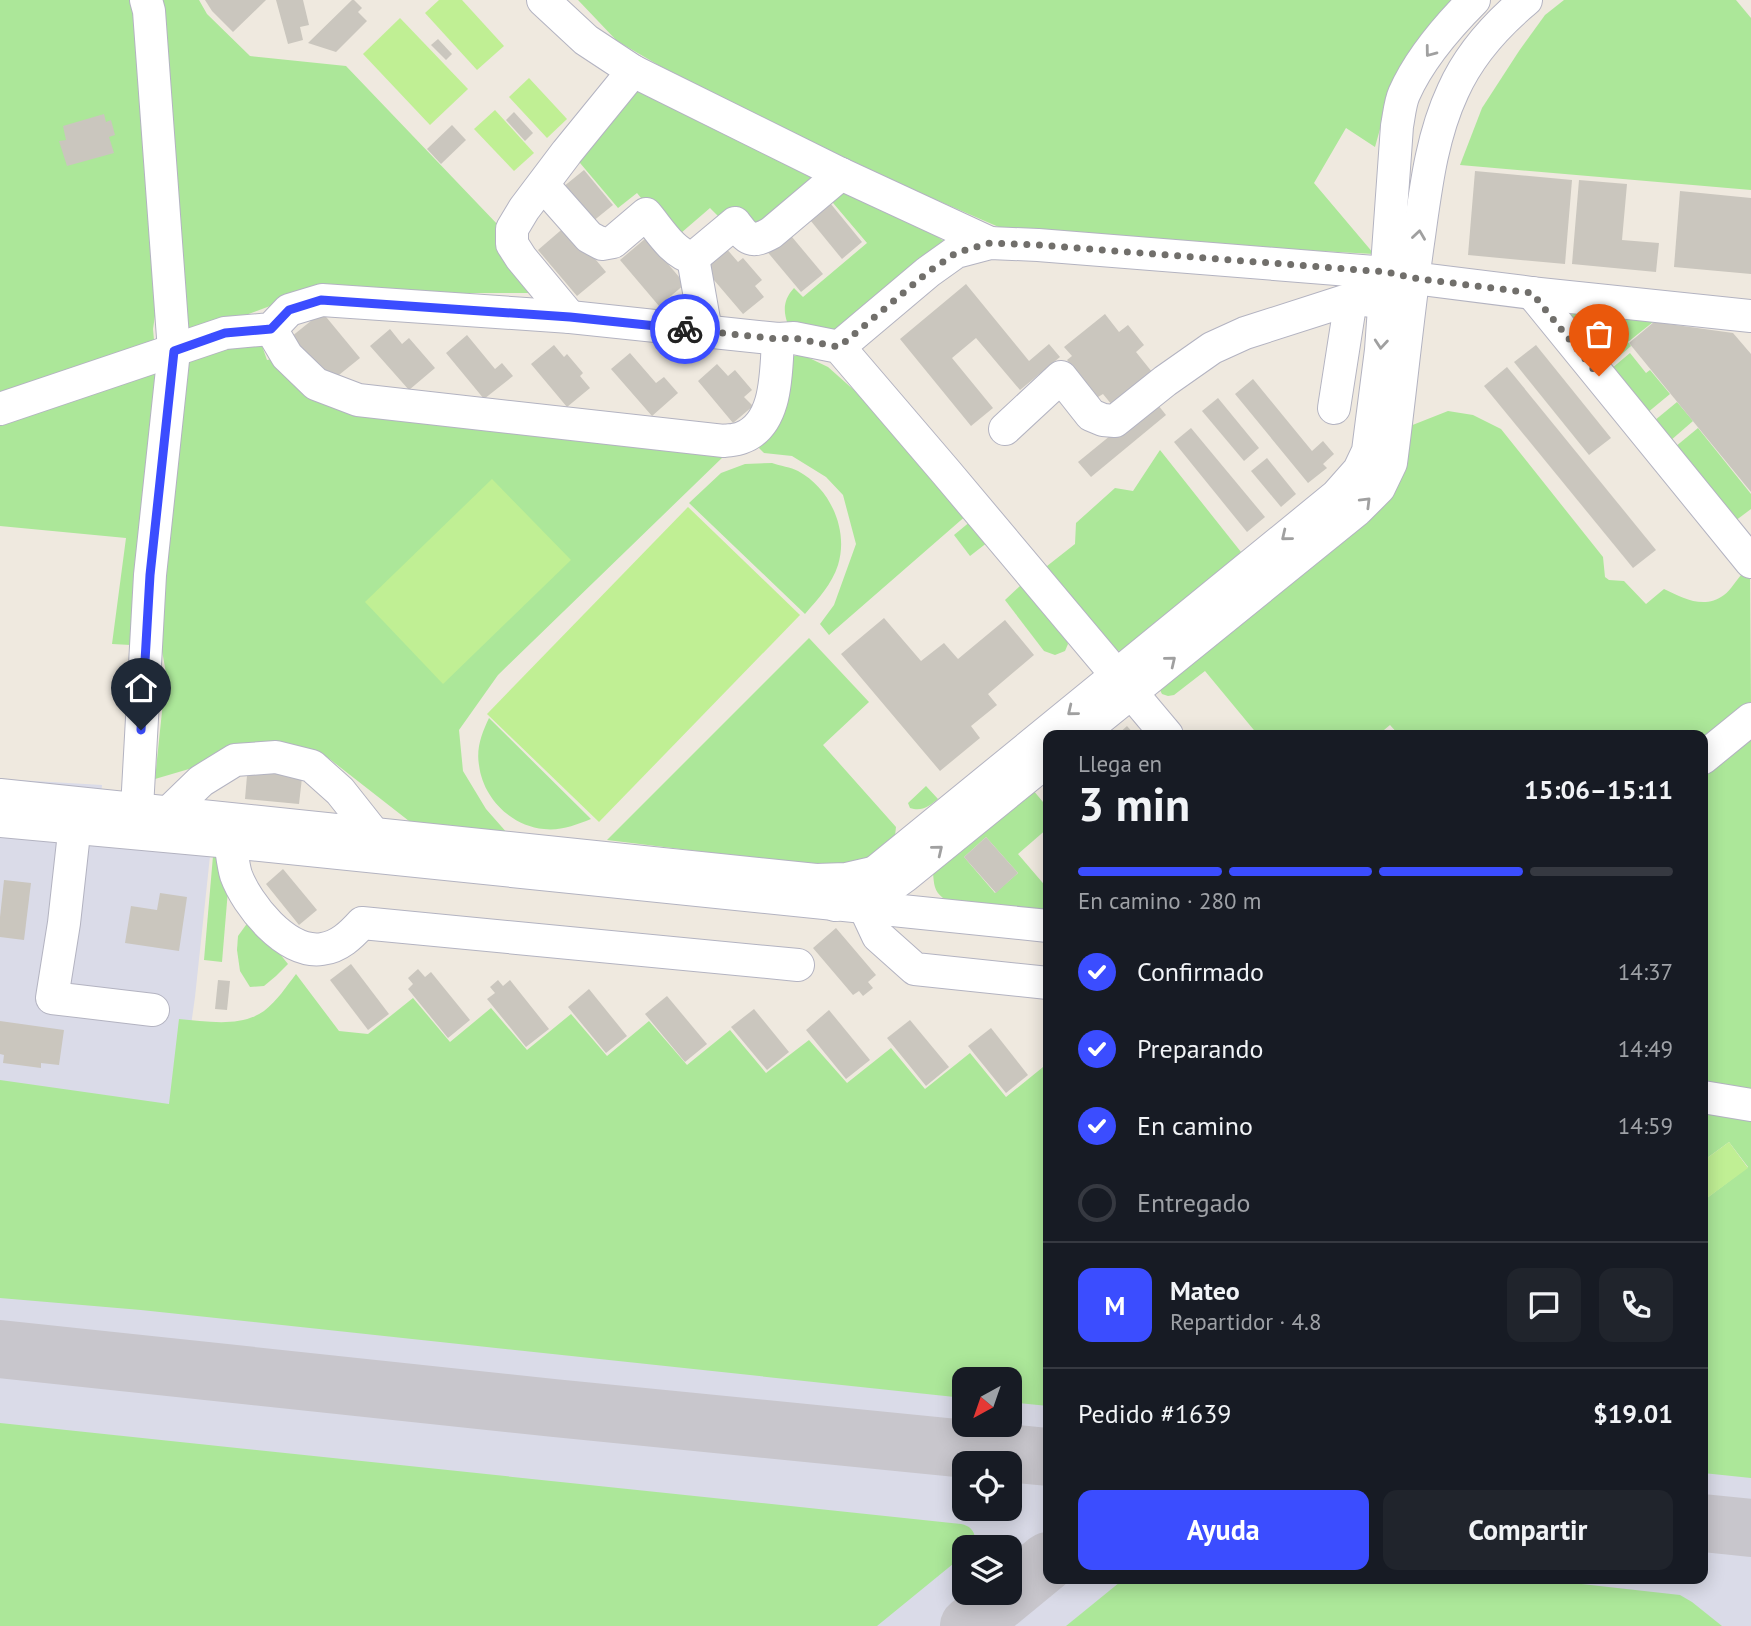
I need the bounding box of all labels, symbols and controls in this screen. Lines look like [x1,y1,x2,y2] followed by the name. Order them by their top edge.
[1426,44,1439,57] one-way arrow
[1411,229,1426,241] one-way arrow
[650,294,720,364] courier
[1569,304,1629,376] pin
[666,310,704,348] icon: bike
[1580,315,1618,353] icon: bag
[1374,339,1389,350] one-way arrow
[1357,497,1370,510] one-way arrow
[1282,528,1295,540] one-way arrow
[1163,657,1175,670] one-way arrow
[111,658,171,730] pin
[122,669,160,707] icon: home
[1067,702,1079,715] one-way arrow
[1078,749,1162,778] text: Llega en
[1524,773,1673,806] text: 15:06–15:11
[1078,774,1190,834] text: 3 min
[930,845,942,858] one-way arrow
[1078,886,1261,915] text: En camino · 280 m
[1078,953,1116,991] icon: check
[1137,955,1264,988] text: Confirmado
[1618,957,1673,986] text: 14:37
[1078,1030,1116,1068] icon: check
[1137,1032,1264,1065] text: Preparando
[1618,1034,1673,1063] text: 14:49
[1078,1107,1116,1145] icon: check
[1137,1109,1253,1142] text: En camino
[1618,1111,1673,1140] text: 14:59
[1137,1186,1251,1219] text: Entregado
[1507,1268,1581,1342] button: chat
[1599,1268,1673,1342] button: phone
[1170,1274,1240,1307] text: Mateo
[1105,1289,1125,1322] text: M
[1170,1307,1322,1336] text: Repartidor · 4.8
[952,1367,1022,1437] north arrow
[952,1367,1022,1605] map controls
[1078,1397,1231,1430] text: Pedido #1639
[1593,1397,1673,1430] text: $19.01
[952,1451,1022,1521] button: locate
[1078,1490,1369,1570] button: Ayuda
[1383,1490,1673,1570] button: Compartir
[952,1535,1022,1605] button: layers

